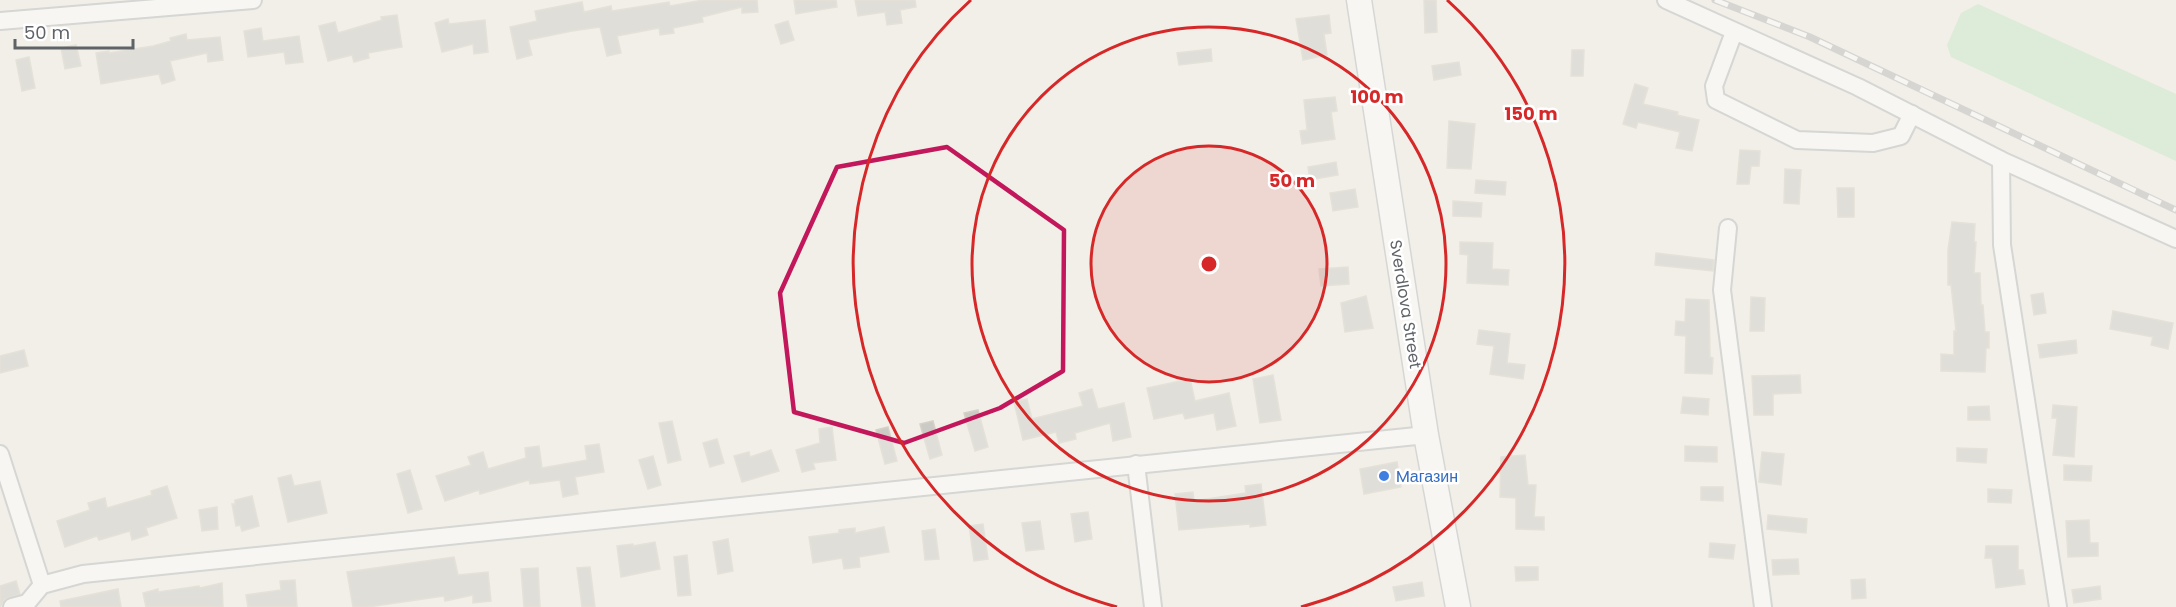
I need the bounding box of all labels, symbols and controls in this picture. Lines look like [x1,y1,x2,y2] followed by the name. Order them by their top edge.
[15,12,134,50] scale bar
[24,20,70,45] text: 50 m
[1350,84,1404,109] text: 100 m
[1504,101,1558,126] text: 150 m
[1269,168,1315,193] text: 50 m
[1384,238,1427,370] street label: Sverdlova Street
[1199,254,1219,274] centre of rings
[1396,465,1458,488] place label: Mагазин
[1377,469,1391,483] marker: Mагазин

